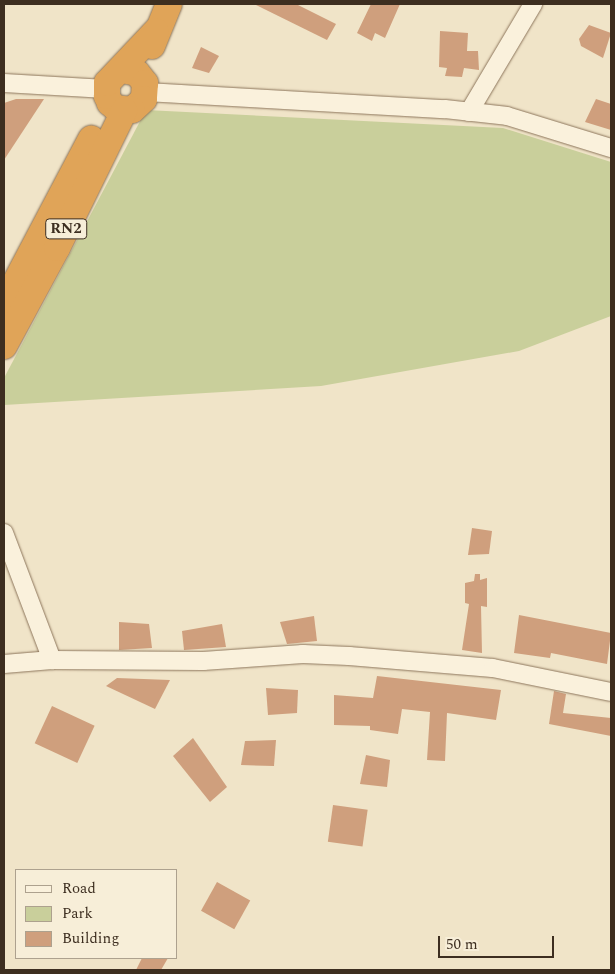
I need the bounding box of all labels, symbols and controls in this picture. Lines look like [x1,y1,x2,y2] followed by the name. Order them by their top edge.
[45,216,87,242] road number: RN2
[15,869,178,959] legend
[62,877,96,900] text: Road
[62,902,93,925] text: Park
[440,926,556,958] scale bar
[62,927,119,950] text: Building
[446,933,478,956] text: 50 m

